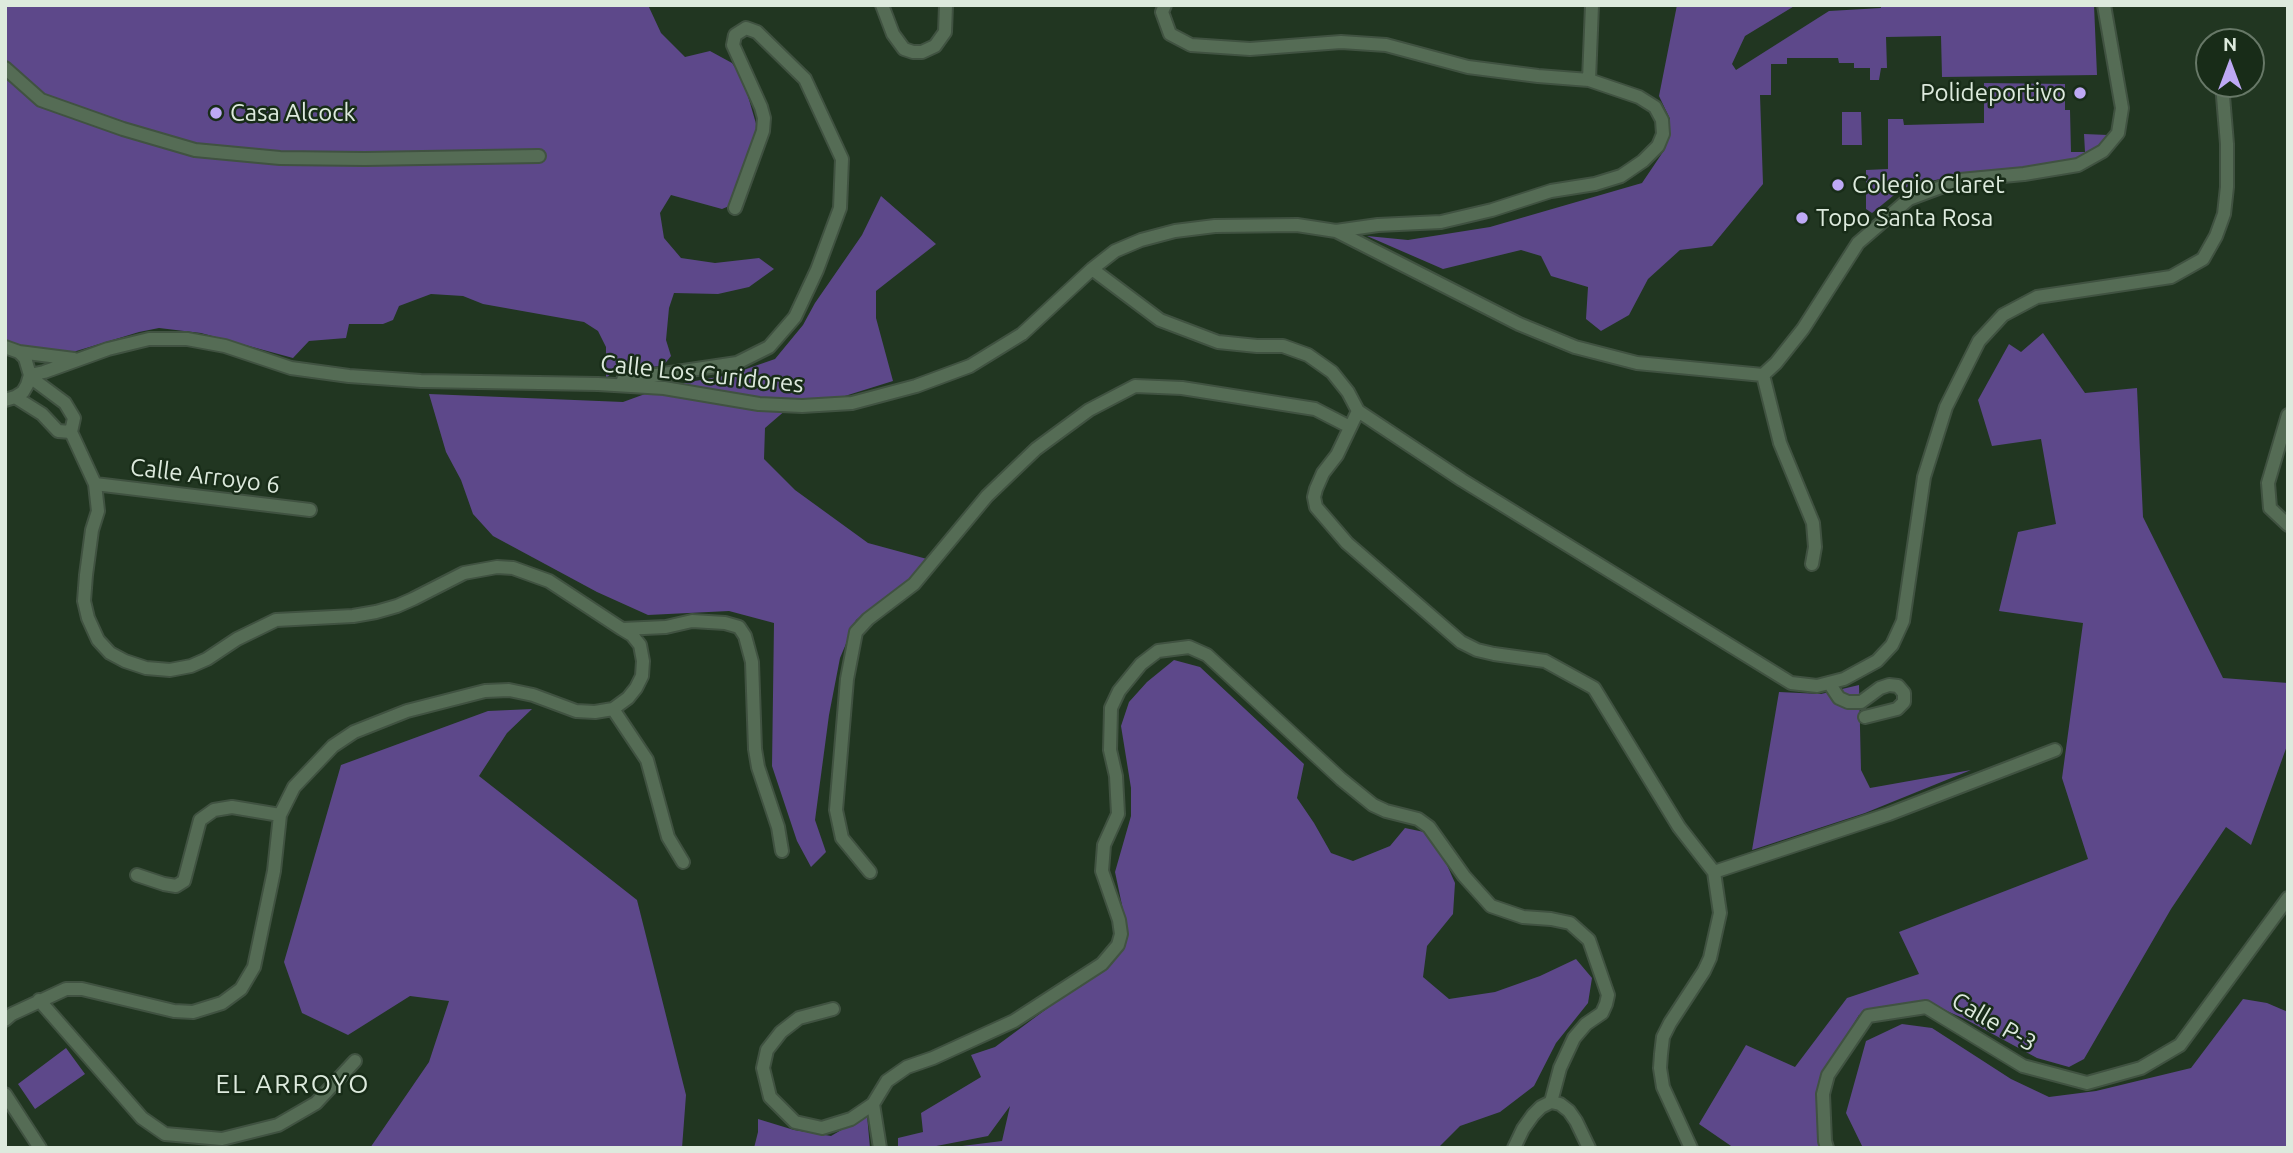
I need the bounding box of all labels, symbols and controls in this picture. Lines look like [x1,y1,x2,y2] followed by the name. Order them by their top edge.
[2195,28,2265,98] north arrow
[2223,33,2237,55] text: N
[1920,79,2066,107] place label: Polideportivo
[2072,85,2088,101] marker: Polideportivo
[230,99,356,127] place label: Casa Alcock
[208,105,224,121] marker: Casa Alcock
[1852,171,2005,199] place label: Colegio Claret
[1830,177,1846,193] marker: Colegio Claret
[1816,204,1993,232] place label: Topo Santa Rosa
[1794,210,1810,226] marker: Topo Santa Rosa
[599,349,805,399] street label: Calle Los Curidores
[128,453,282,499] street label: Calle Arroyo 6
[1946,986,2042,1058] street label: Calle P-3
[217,1068,369,1100] district label: EL ARROYO

